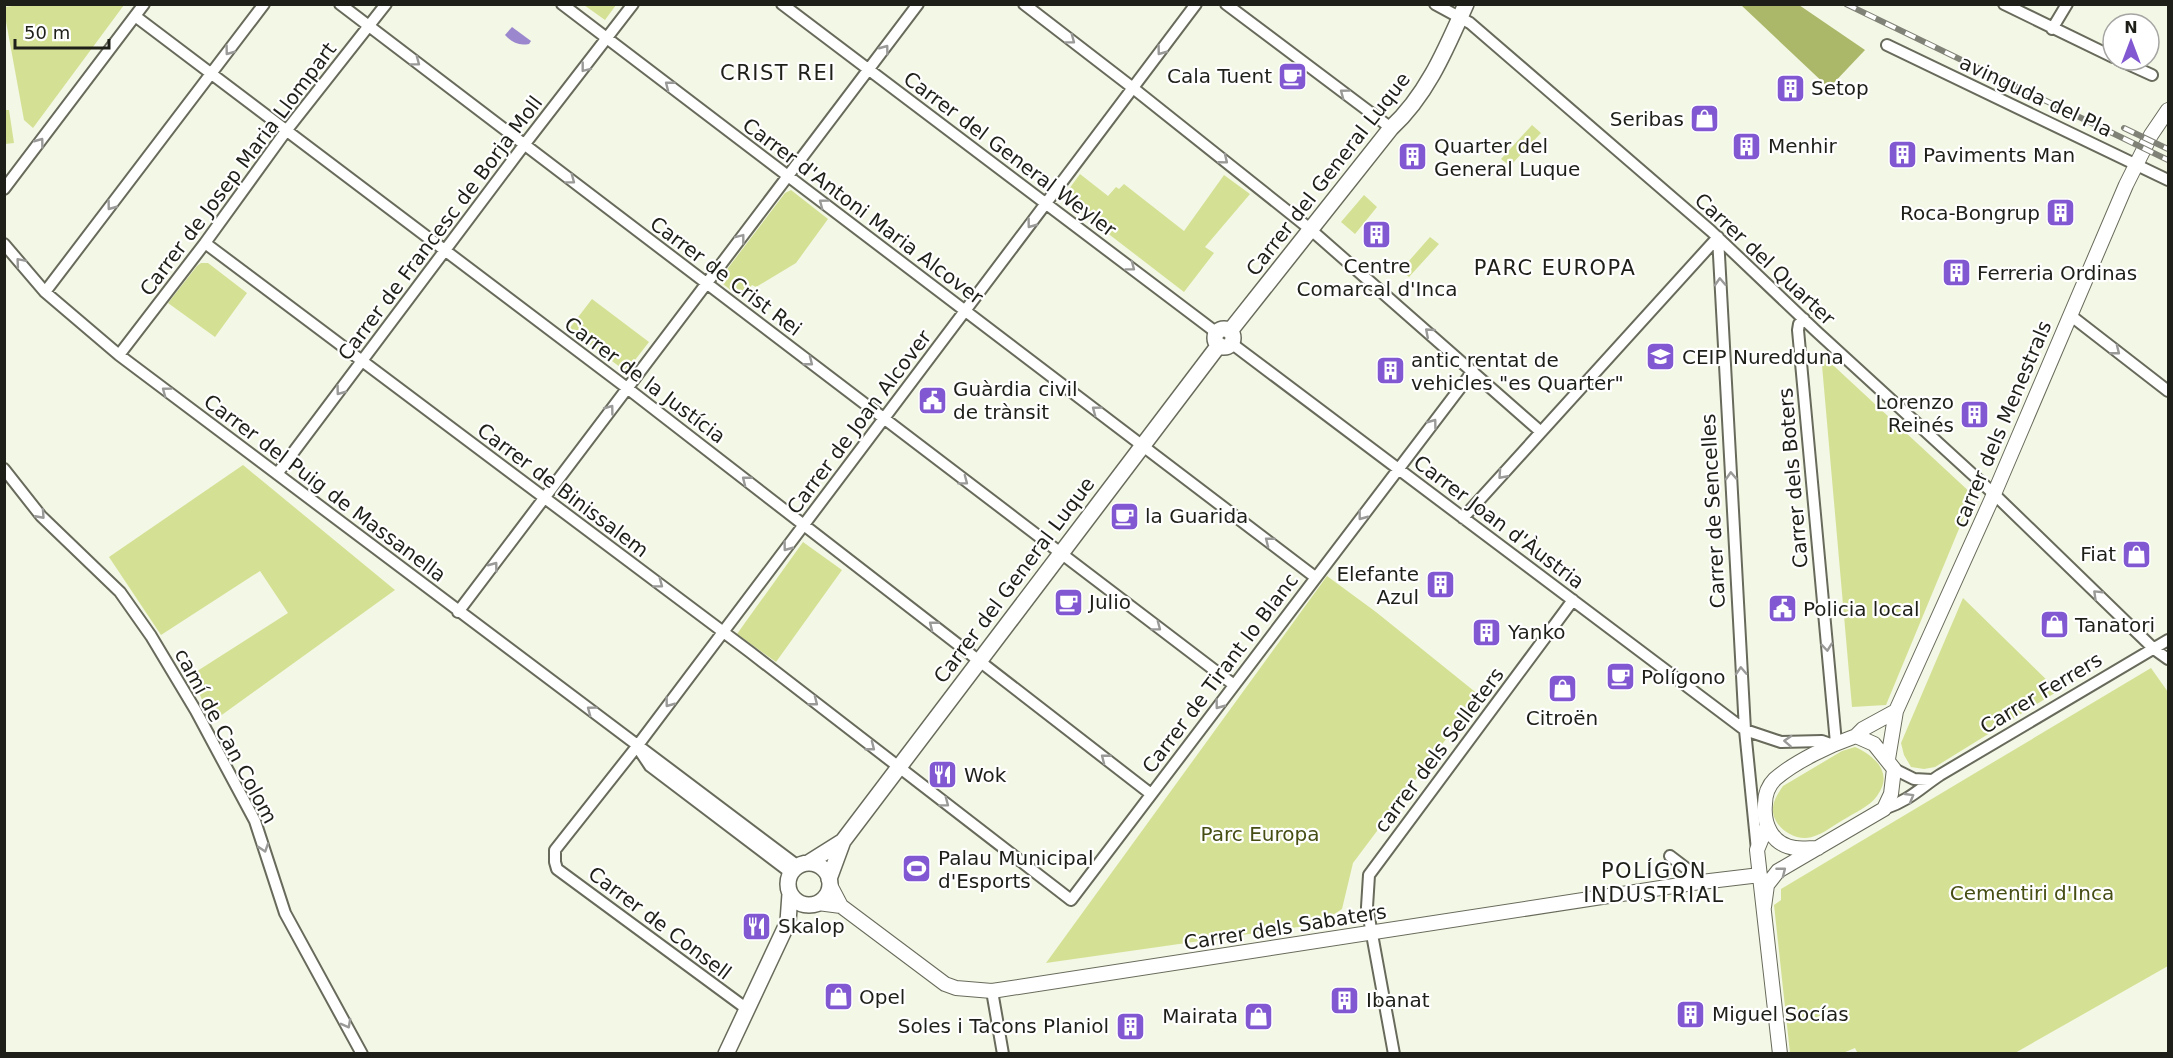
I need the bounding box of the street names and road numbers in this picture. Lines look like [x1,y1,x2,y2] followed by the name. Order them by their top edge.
[135,37,341,301] street label: Carrer de Josep Maria Llompart
[1956,50,2116,142] street label: avinguda del Pla
[899,66,1122,242] street label: Carrer del General Weyler
[1241,67,1415,281] street label: Carrer del General Luque
[333,91,547,365] street label: Carrer de Francesc de Borja Moll
[738,113,989,310] street label: Carrer d'Antoni Maria Alcover
[1690,188,1841,331] street label: Carrer del Quarter
[646,211,806,341] street label: Carrer de Crist Rei
[560,312,730,448] street label: Carrer de la Justícia
[1948,317,2056,531] street label: carrer dels Menestrals
[782,325,937,519] street label: Carrer de Joan Alcover
[1773,387,1813,569] street label: Carrer dels Boters
[199,389,451,587] street label: Carrer del Puig de Massanella
[1696,413,1730,609] street label: Carrer de Sencelles
[473,418,653,562] street label: Carrer de Binissalem
[1409,450,1589,594] street label: Carrer Joan d'Àustria
[929,472,1099,688] street label: Carrer del General Luque
[1137,568,1303,778] street label: Carrer de Tirant lo Blanc
[170,644,282,828] street label: camí de Can Colom
[1976,647,2106,739] street label: Carrer Ferrers
[1369,663,1509,837] street label: carrer dels Selleters
[584,861,736,985] street label: Carrer de Consell
[1182,899,1388,955] street label: Carrer dels Sabaters

